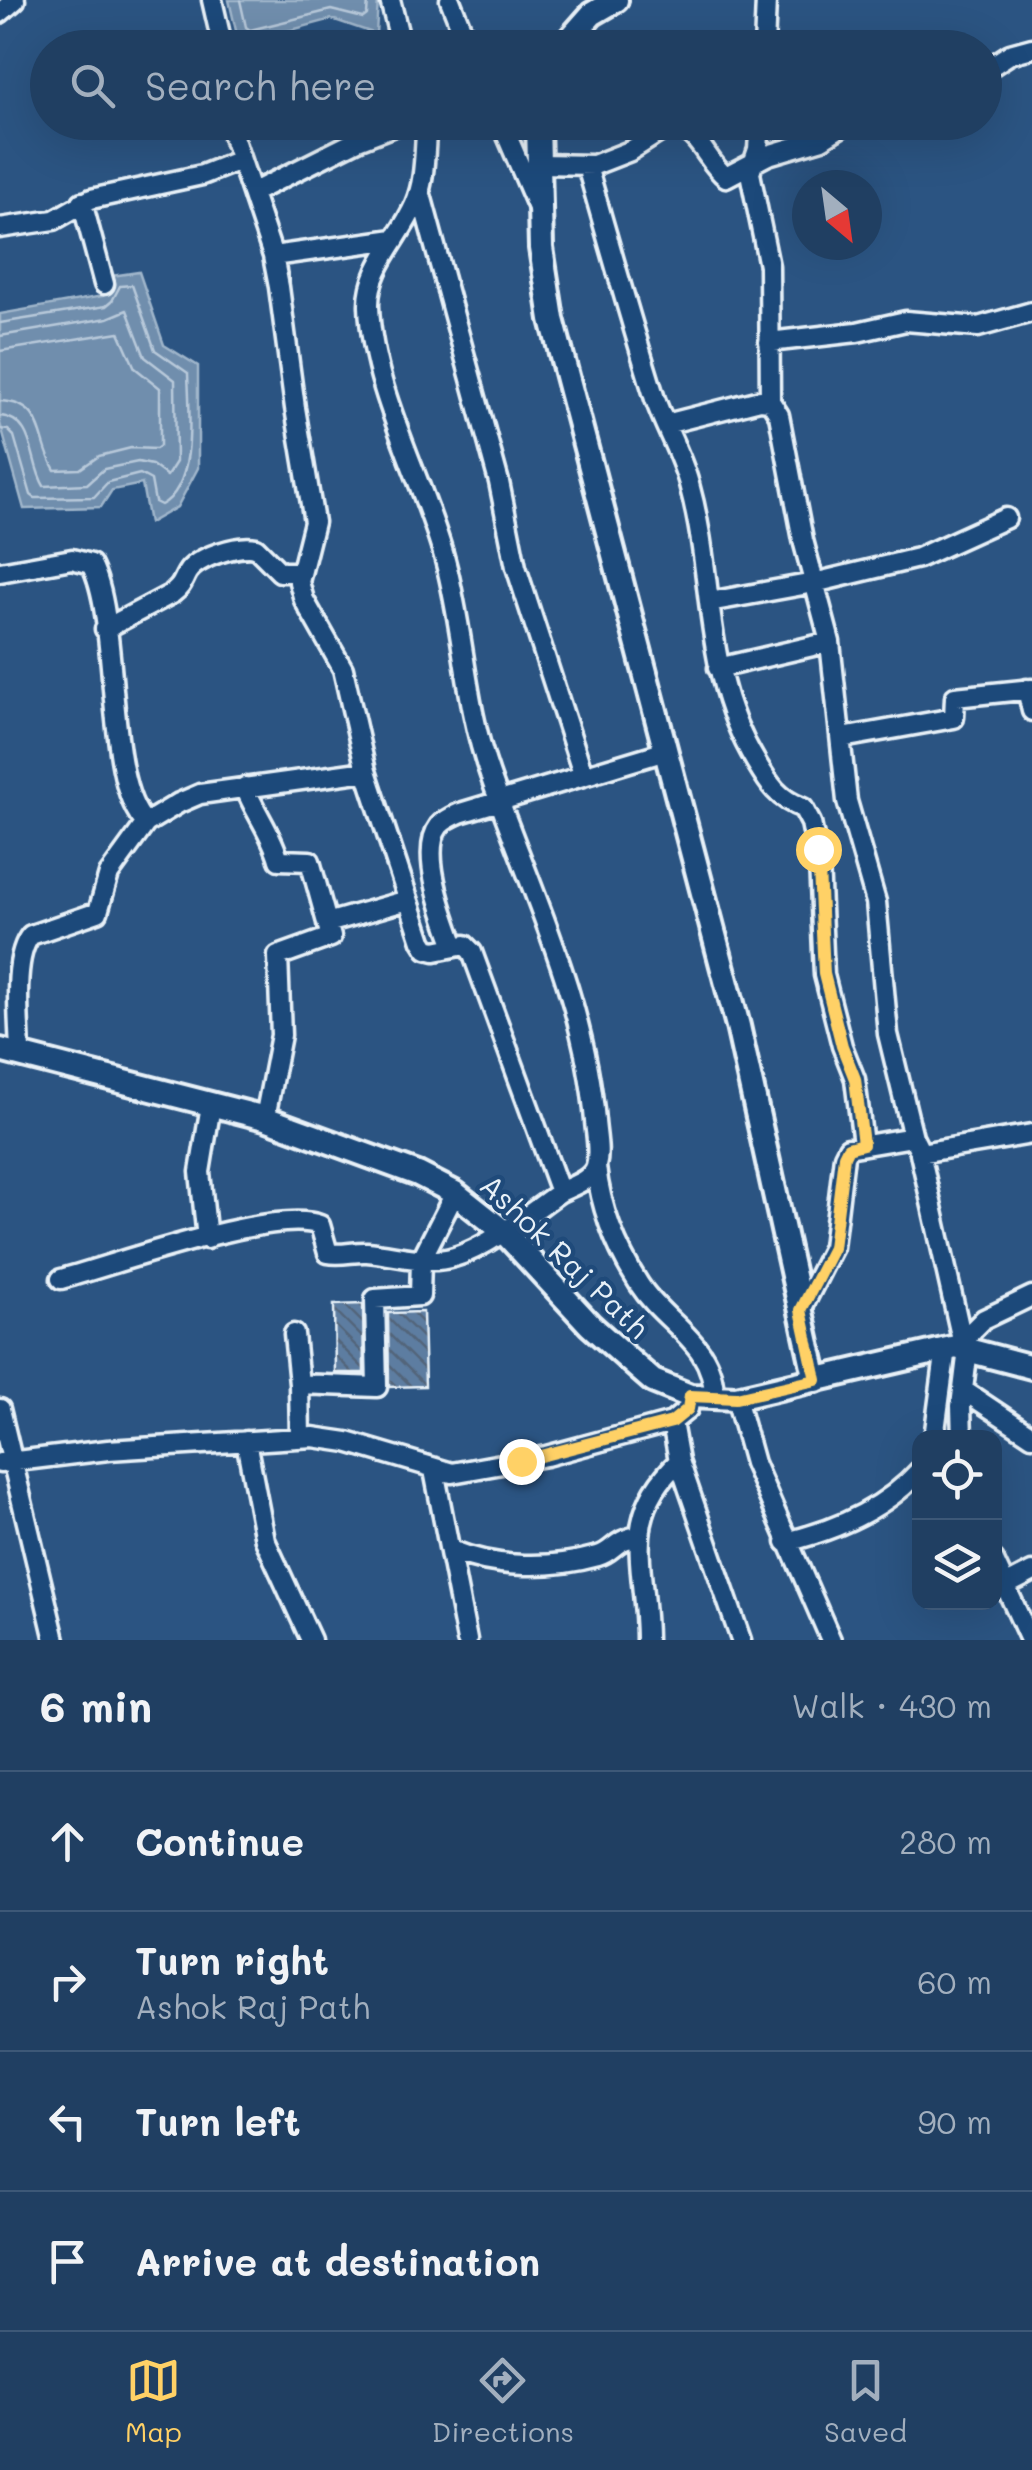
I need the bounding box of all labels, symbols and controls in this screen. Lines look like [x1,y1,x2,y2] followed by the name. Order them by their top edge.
[30,30,1002,140] search box
[65,58,120,113] icon: search
[145,60,376,110] text: Search here
[792,170,882,260] north arrow
[796,827,842,873] route start
[472,1165,659,1346] street label: Ashok Raj Path
[912,1430,1002,1610] map controls
[912,1430,1002,1520] button: locate
[499,1439,545,1485] route end
[912,1520,1002,1610] button: layers
[40,1678,152,1733] text: 6 min
[791,1684,992,1726] text: Walk · 430 m
[40,1814,95,1869] icon: ahead
[135,1816,304,1866] text: Continue
[899,1820,992,1862] text: 280 m
[135,1935,329,1985] text: Turn right
[40,1954,95,2009] icon: right
[917,1960,992,2002] text: 60 m
[135,1985,370,2027] text: Ashok Raj Path
[40,2094,95,2149] icon: left
[135,2096,301,2146] text: Turn left
[918,2100,992,2142] text: 90 m
[40,2234,95,2289] icon: arrive
[135,2236,540,2286] text: Arrive at destination
[125,2353,182,2449] tab: Map
[432,2353,574,2449] tab: Directions
[824,2353,907,2449] tab: Saved

